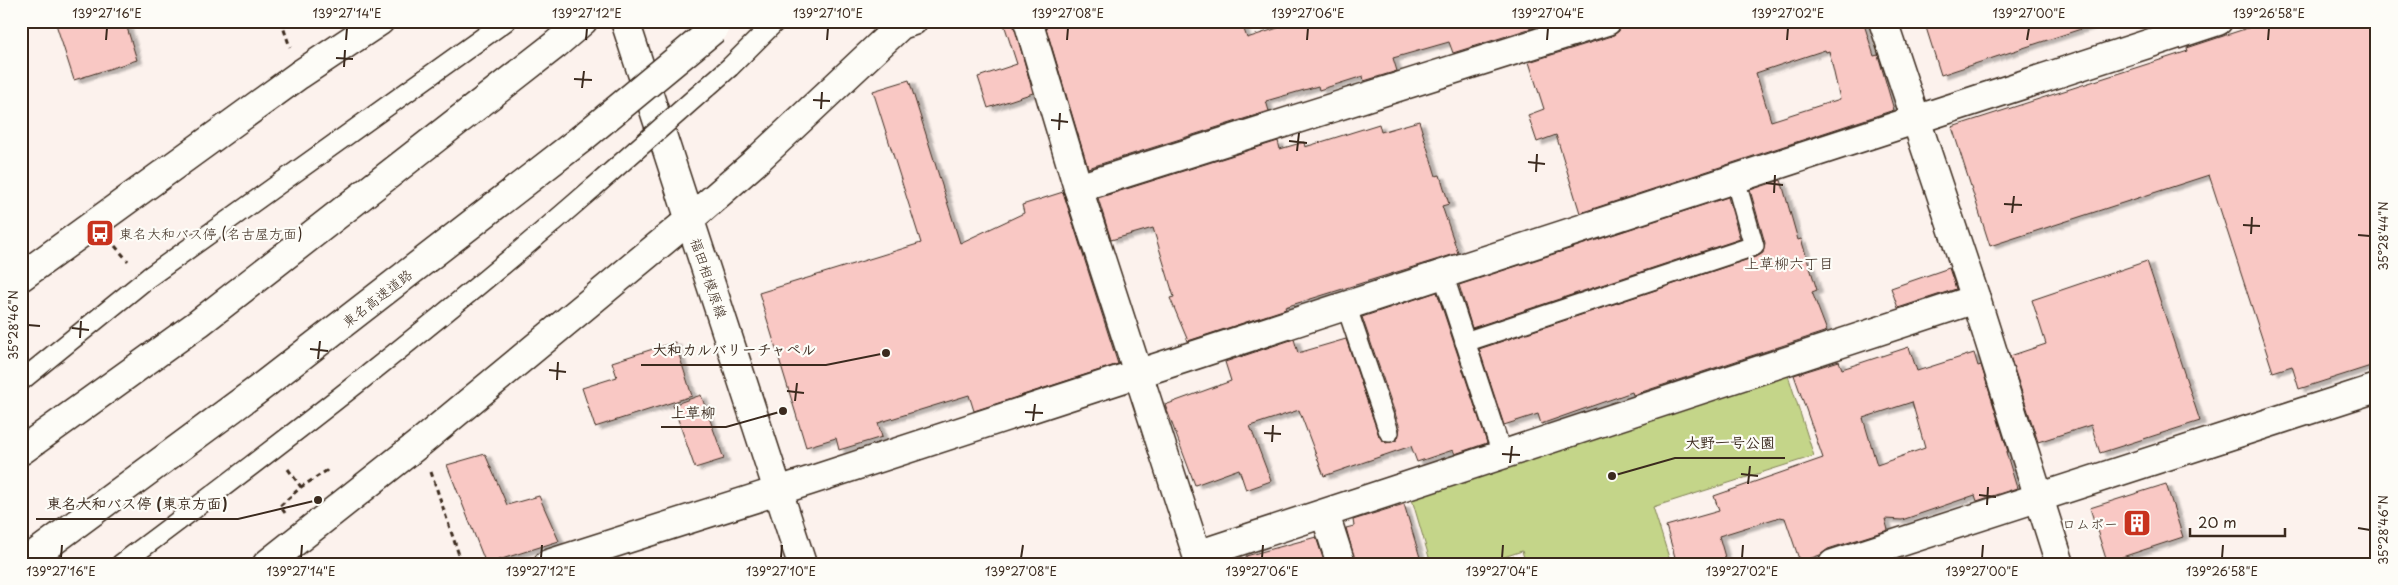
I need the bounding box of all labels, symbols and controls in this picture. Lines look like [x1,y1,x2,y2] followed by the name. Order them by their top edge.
[72,4,142,22] text: 139°27'16"E
[312,4,382,22] text: 139°27'14"E
[552,4,622,22] text: 139°27'12"E
[793,4,863,22] text: 139°27'10"E
[1032,4,1104,22] text: 139°27'08"E
[1272,4,1344,22] text: 139°27'06"E
[1512,4,1584,22] text: 139°27'04"E
[1752,4,1824,22] text: 139°27'02"E
[1992,4,2066,22] text: 139°27'00"E
[2233,4,2305,22] text: 139°26'58"E
[2374,201,2392,271] text: 35°28'44"N
[85,218,115,248] bus stop icon: 東名大和バス停 (名古屋方面)
[119,223,303,244] place label: 東名大和バス停 (名古屋方面)
[685,235,733,321] street label: 福田相模原線
[1744,251,1834,274] district label: 上草柳六丁目
[337,264,417,332] street label: 東名高速道路
[4,290,22,360] text: 35°28'46"N
[641,335,826,365] callout: 大和カルバリーチャペル
[652,337,816,360] text: 大和カルバリーチャペル
[661,397,726,427] callout: 上草柳
[670,400,716,423] text: 上草柳
[1675,428,1785,458] callout: 大野一号公園
[1685,430,1775,453] text: 大野一号公園
[36,489,238,519] callout: 東名大和バス停 (東京方面)
[46,491,228,514] text: 東名大和バス停 (東京方面)
[2374,495,2392,565] text: 35°28'46"N
[2190,505,2286,537] scale bar
[2122,508,2152,538] building icon: ロムポー
[2198,510,2237,533] text: 20 m
[2062,513,2118,534] place label: ロムポー
[26,562,96,580] text: 139°27'16"E
[266,562,336,580] text: 139°27'14"E
[506,562,576,580] text: 139°27'12"E
[746,562,816,580] text: 139°27'10"E
[985,562,1057,580] text: 139°27'08"E
[1226,562,1298,580] text: 139°27'06"E
[1466,562,1538,580] text: 139°27'04"E
[1706,562,1778,580] text: 139°27'02"E
[1945,562,2019,580] text: 139°27'00"E
[2186,562,2258,580] text: 139°26'58"E

